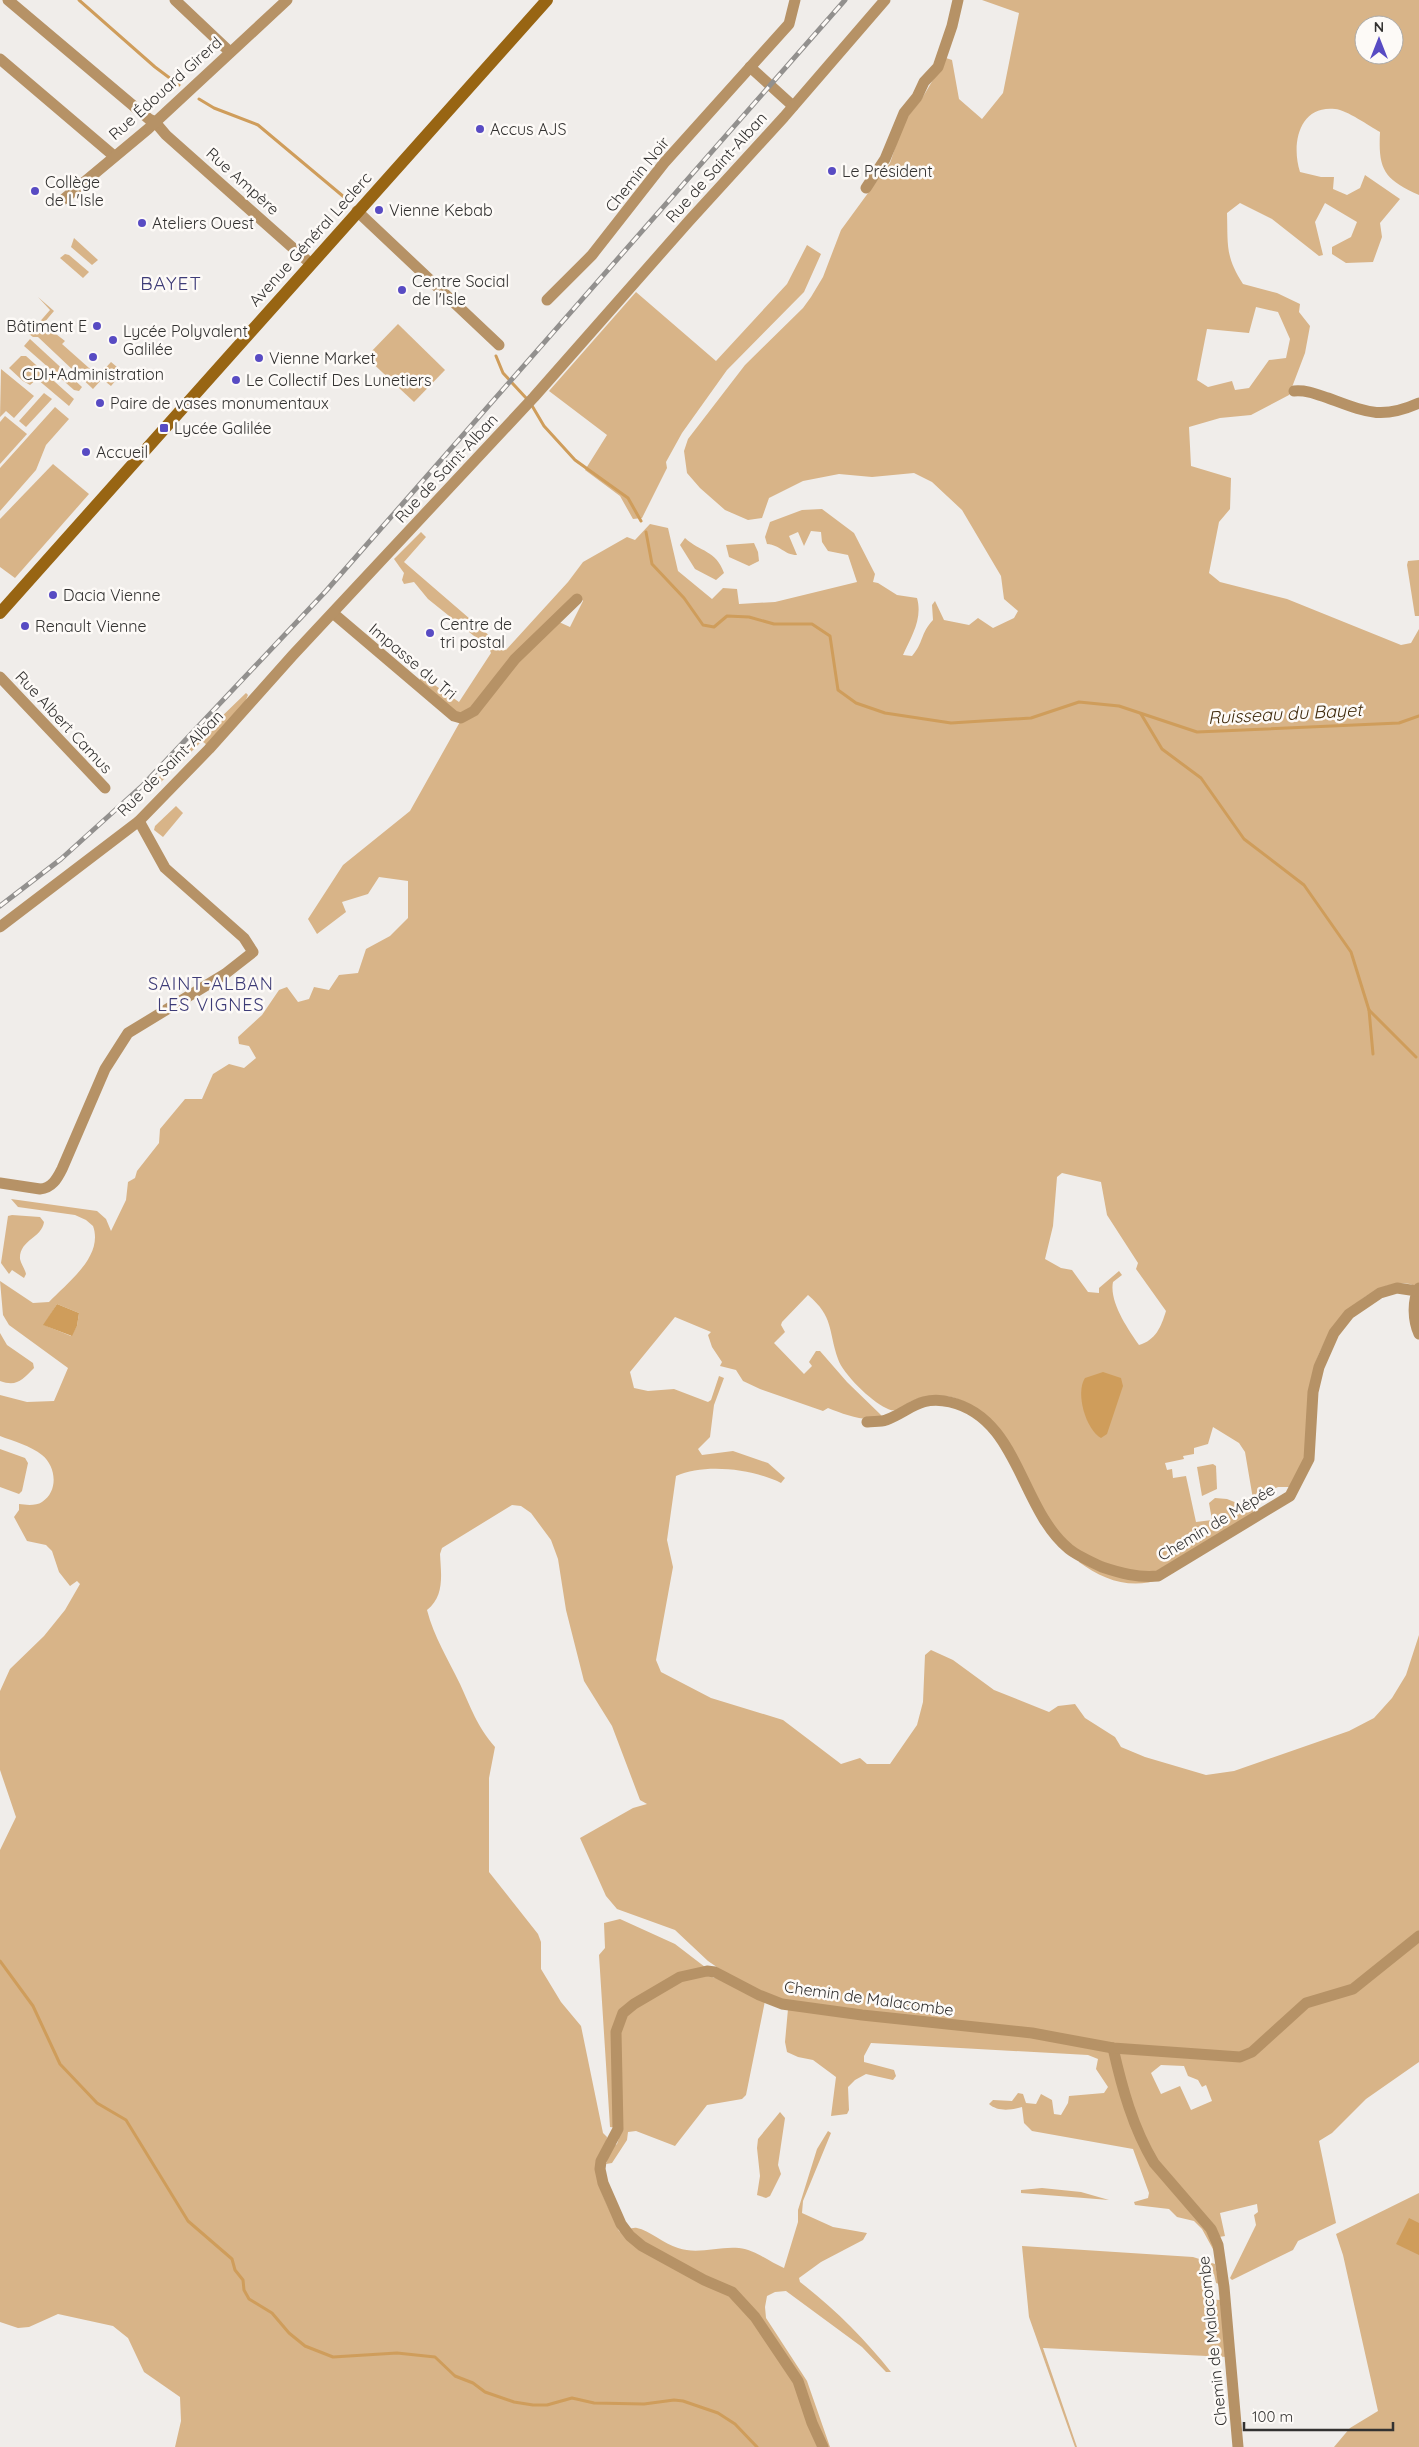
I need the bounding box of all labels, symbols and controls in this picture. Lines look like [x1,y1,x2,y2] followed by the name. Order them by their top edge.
[1354,15,1404,65] north arrow
[1374,18,1384,36] text: N
[104,32,226,144] street label: Rue Édouard Girerd
[661,108,771,226] street label: Rue de Saint-Alban
[490,119,566,139] place label: Accus AJS
[474,123,486,135] marker: Accus AJS
[601,132,673,216] street label: Chemin Noir
[202,143,284,219] street label: Rue Ampère
[842,161,933,181] place label: Le Président
[826,165,838,177] marker: Le Président
[244,168,376,310] street label: Avenue Général Leclerc
[45,172,104,210] place label: Collège de L'Isle
[29,185,41,197] marker: Collège de L'Isle
[389,200,493,220] place label: Vienne Kebab
[373,204,385,216] marker: Vienne Kebab
[152,213,254,233] place label: Ateliers Ouest
[136,217,148,229] marker: Ateliers Ouest
[140,271,202,295] district label: BAYET
[412,271,509,309] place label: Centre Social de l'Isle
[396,284,408,296] marker: Centre Social de l'Isle
[6,316,87,336] place label: Bâtiment E
[91,320,103,332] marker: Bâtiment E
[123,321,248,359] place label: Lycée Polyvalent Galilée
[107,334,119,346] marker: Lycée Polyvalent Galilée
[269,348,376,368] place label: Vienne Market
[87,351,99,363] marker: CDI+Administration
[253,352,265,364] marker: Vienne Market
[22,364,164,384] place label: CDI+Administration
[246,370,432,390] place label: Le Collectif Des Lunetiers
[230,374,242,386] marker: Le Collectif Des Lunetiers
[110,393,329,413] place label: Paire de vases monumentaux
[94,397,106,409] marker: Paire de vases monumentaux
[390,409,502,527] street label: Rue de Saint-Alban
[174,418,272,438] place label: Lycée Galilée
[158,422,170,434] marker: Lycée Galilée
[96,442,148,462] place label: Accueil
[80,446,92,458] marker: Accueil
[63,585,161,605] place label: Dacia Vienne
[47,589,59,601] marker: Dacia Vienne
[440,614,512,652] place label: Centre de tri postal
[35,616,147,636] place label: Renault Vienne
[365,619,461,703] street label: Impasse du Tri
[19,620,31,632] marker: Renault Vienne
[424,627,436,639] marker: Centre de tri postal
[11,666,117,778] street label: Rue Albert Camus
[1207,698,1365,729] water label: Ruisseau du Bayet
[113,706,227,820] street label: Rue de Saint-Alban
[148,972,274,1016] district label: SAINT-ALBAN LES VIGNES
[1154,1479,1278,1565] street label: Chemin de Mépée
[783,1976,955,2020] street label: Chemin de Malacombe
[1193,2255,1231,2427] street label: Chemin de Malacombe
[1244,2400,1393,2432] scale bar
[1252,2407,1293,2426] text: 100 m

